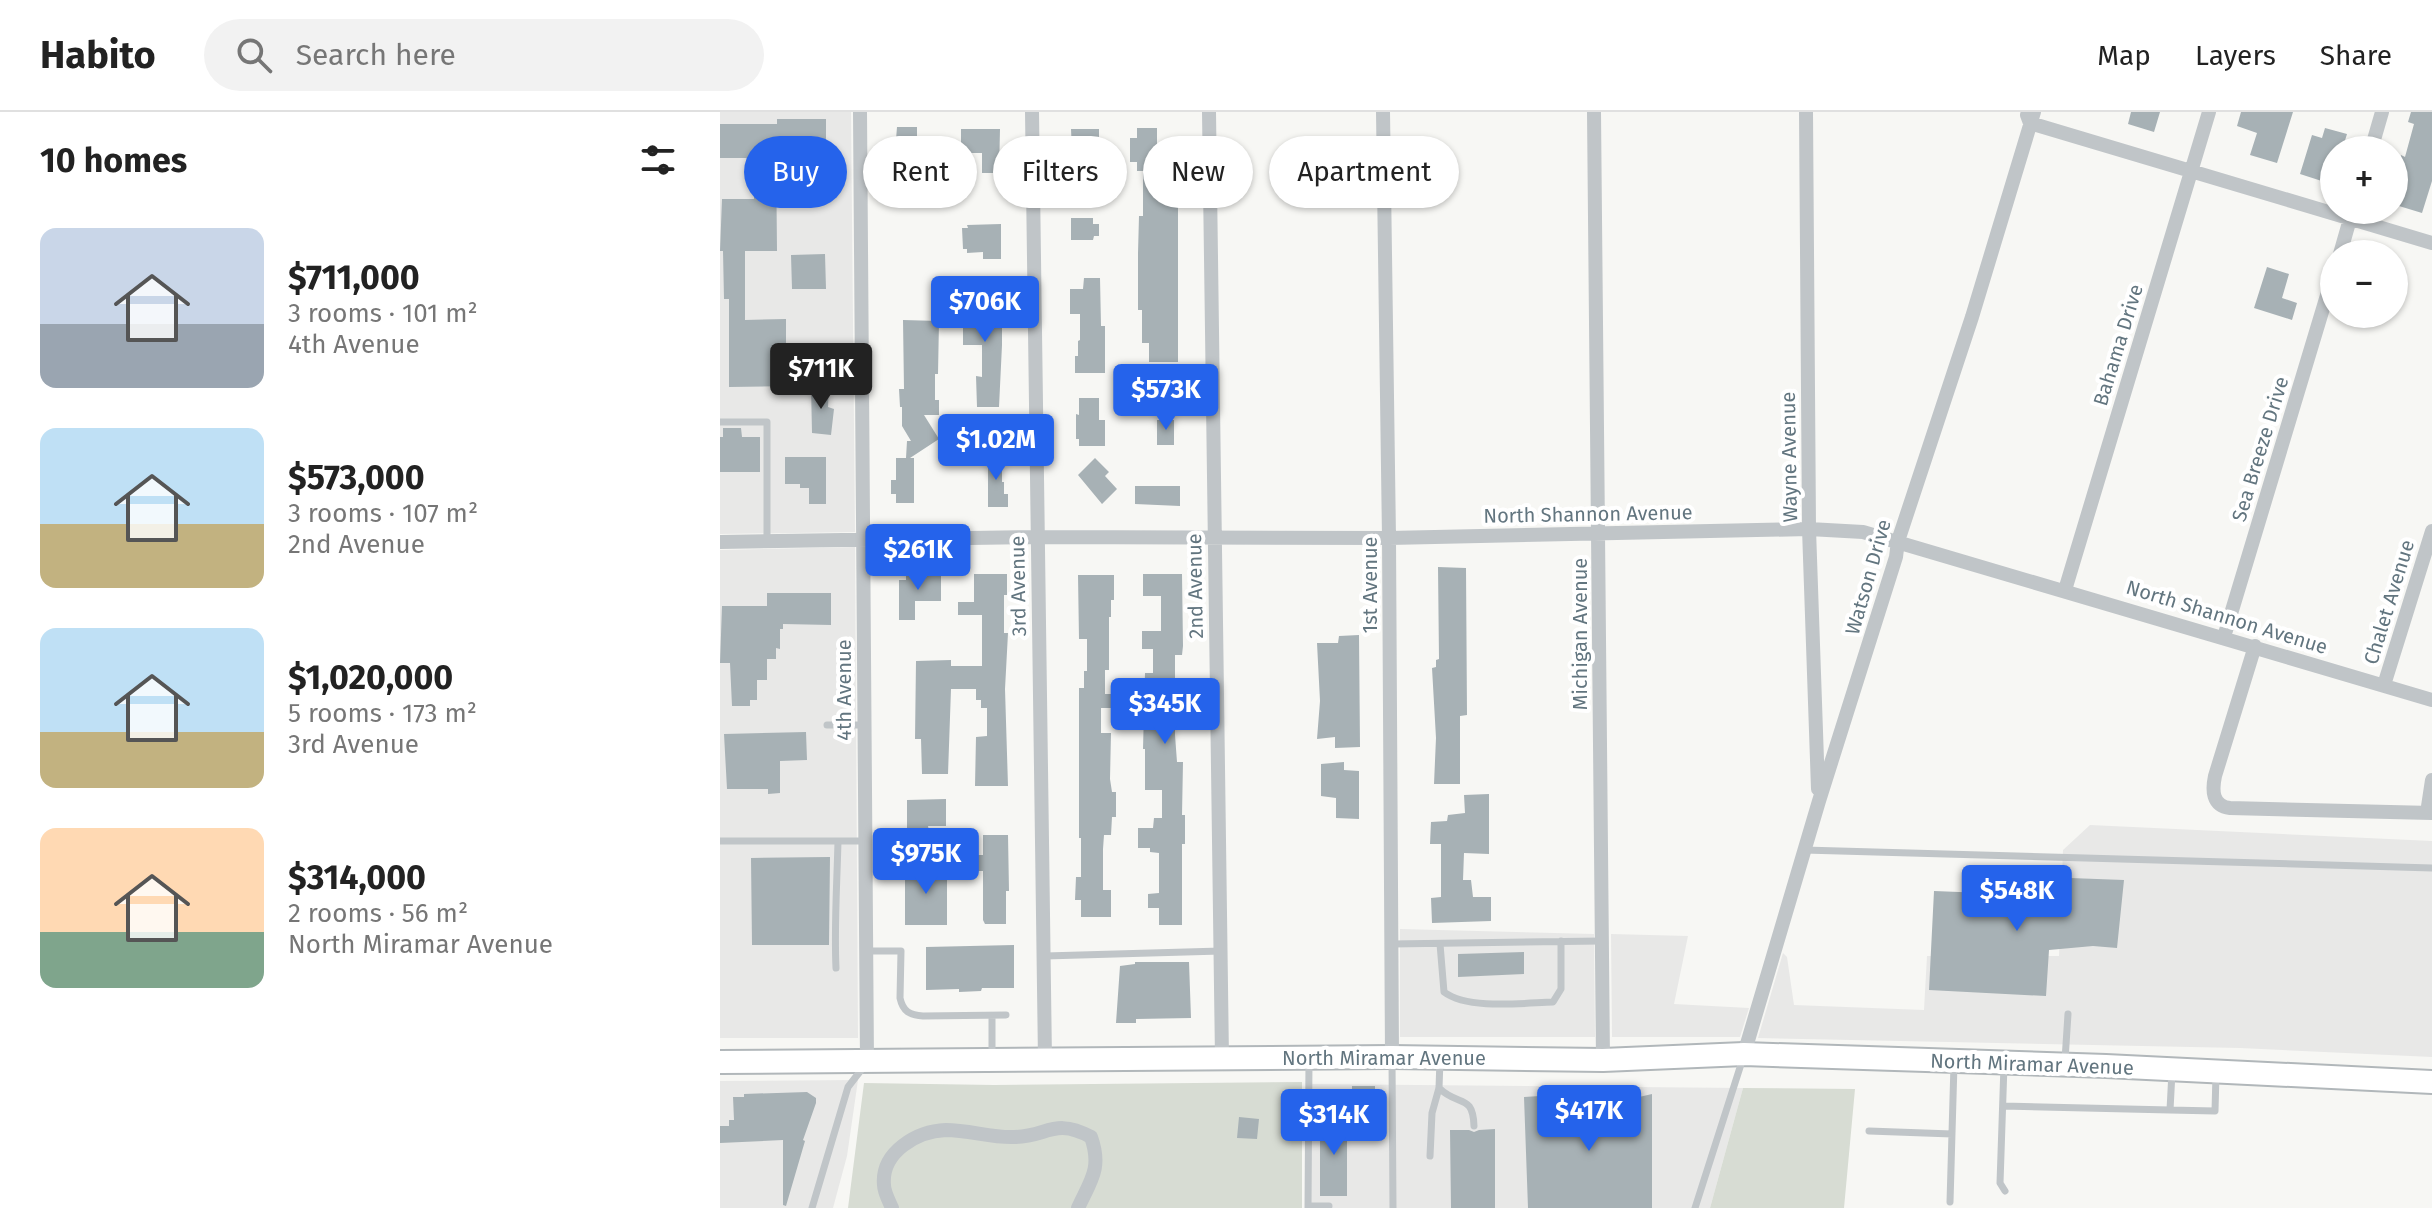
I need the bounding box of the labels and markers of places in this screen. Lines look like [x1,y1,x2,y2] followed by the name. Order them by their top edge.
[929,276,1041,344] pin: $706K
[765,343,877,411] pin: $711K
[1110,364,1222,432] pin: $573K
[931,414,1061,482] pin: $1.02M
[862,524,974,592] pin: $261K
[1109,678,1221,746] pin: $345K
[870,828,982,896] pin: $975K
[1961,865,2073,933] pin: $548K
[1533,1085,1645,1153] pin: $417K
[1278,1089,1390,1157] pin: $314K

